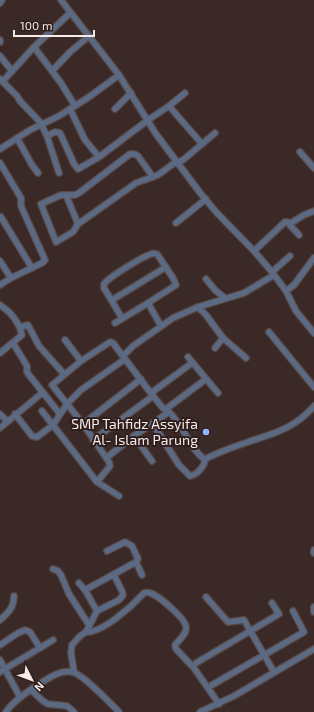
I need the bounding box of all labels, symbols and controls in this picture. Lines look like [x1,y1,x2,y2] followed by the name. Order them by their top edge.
[14,12,94,38] scale bar
[20,18,52,32] text: 100 m
[71,415,198,448] place label: SMP Tahfidz Assyifa Al- Islam Parung
[201,427,211,437] marker: SMP Tahfidz Assyifa Al- Islam Parung
[12,660,52,700] north arrow
[32,680,47,694] text: N

